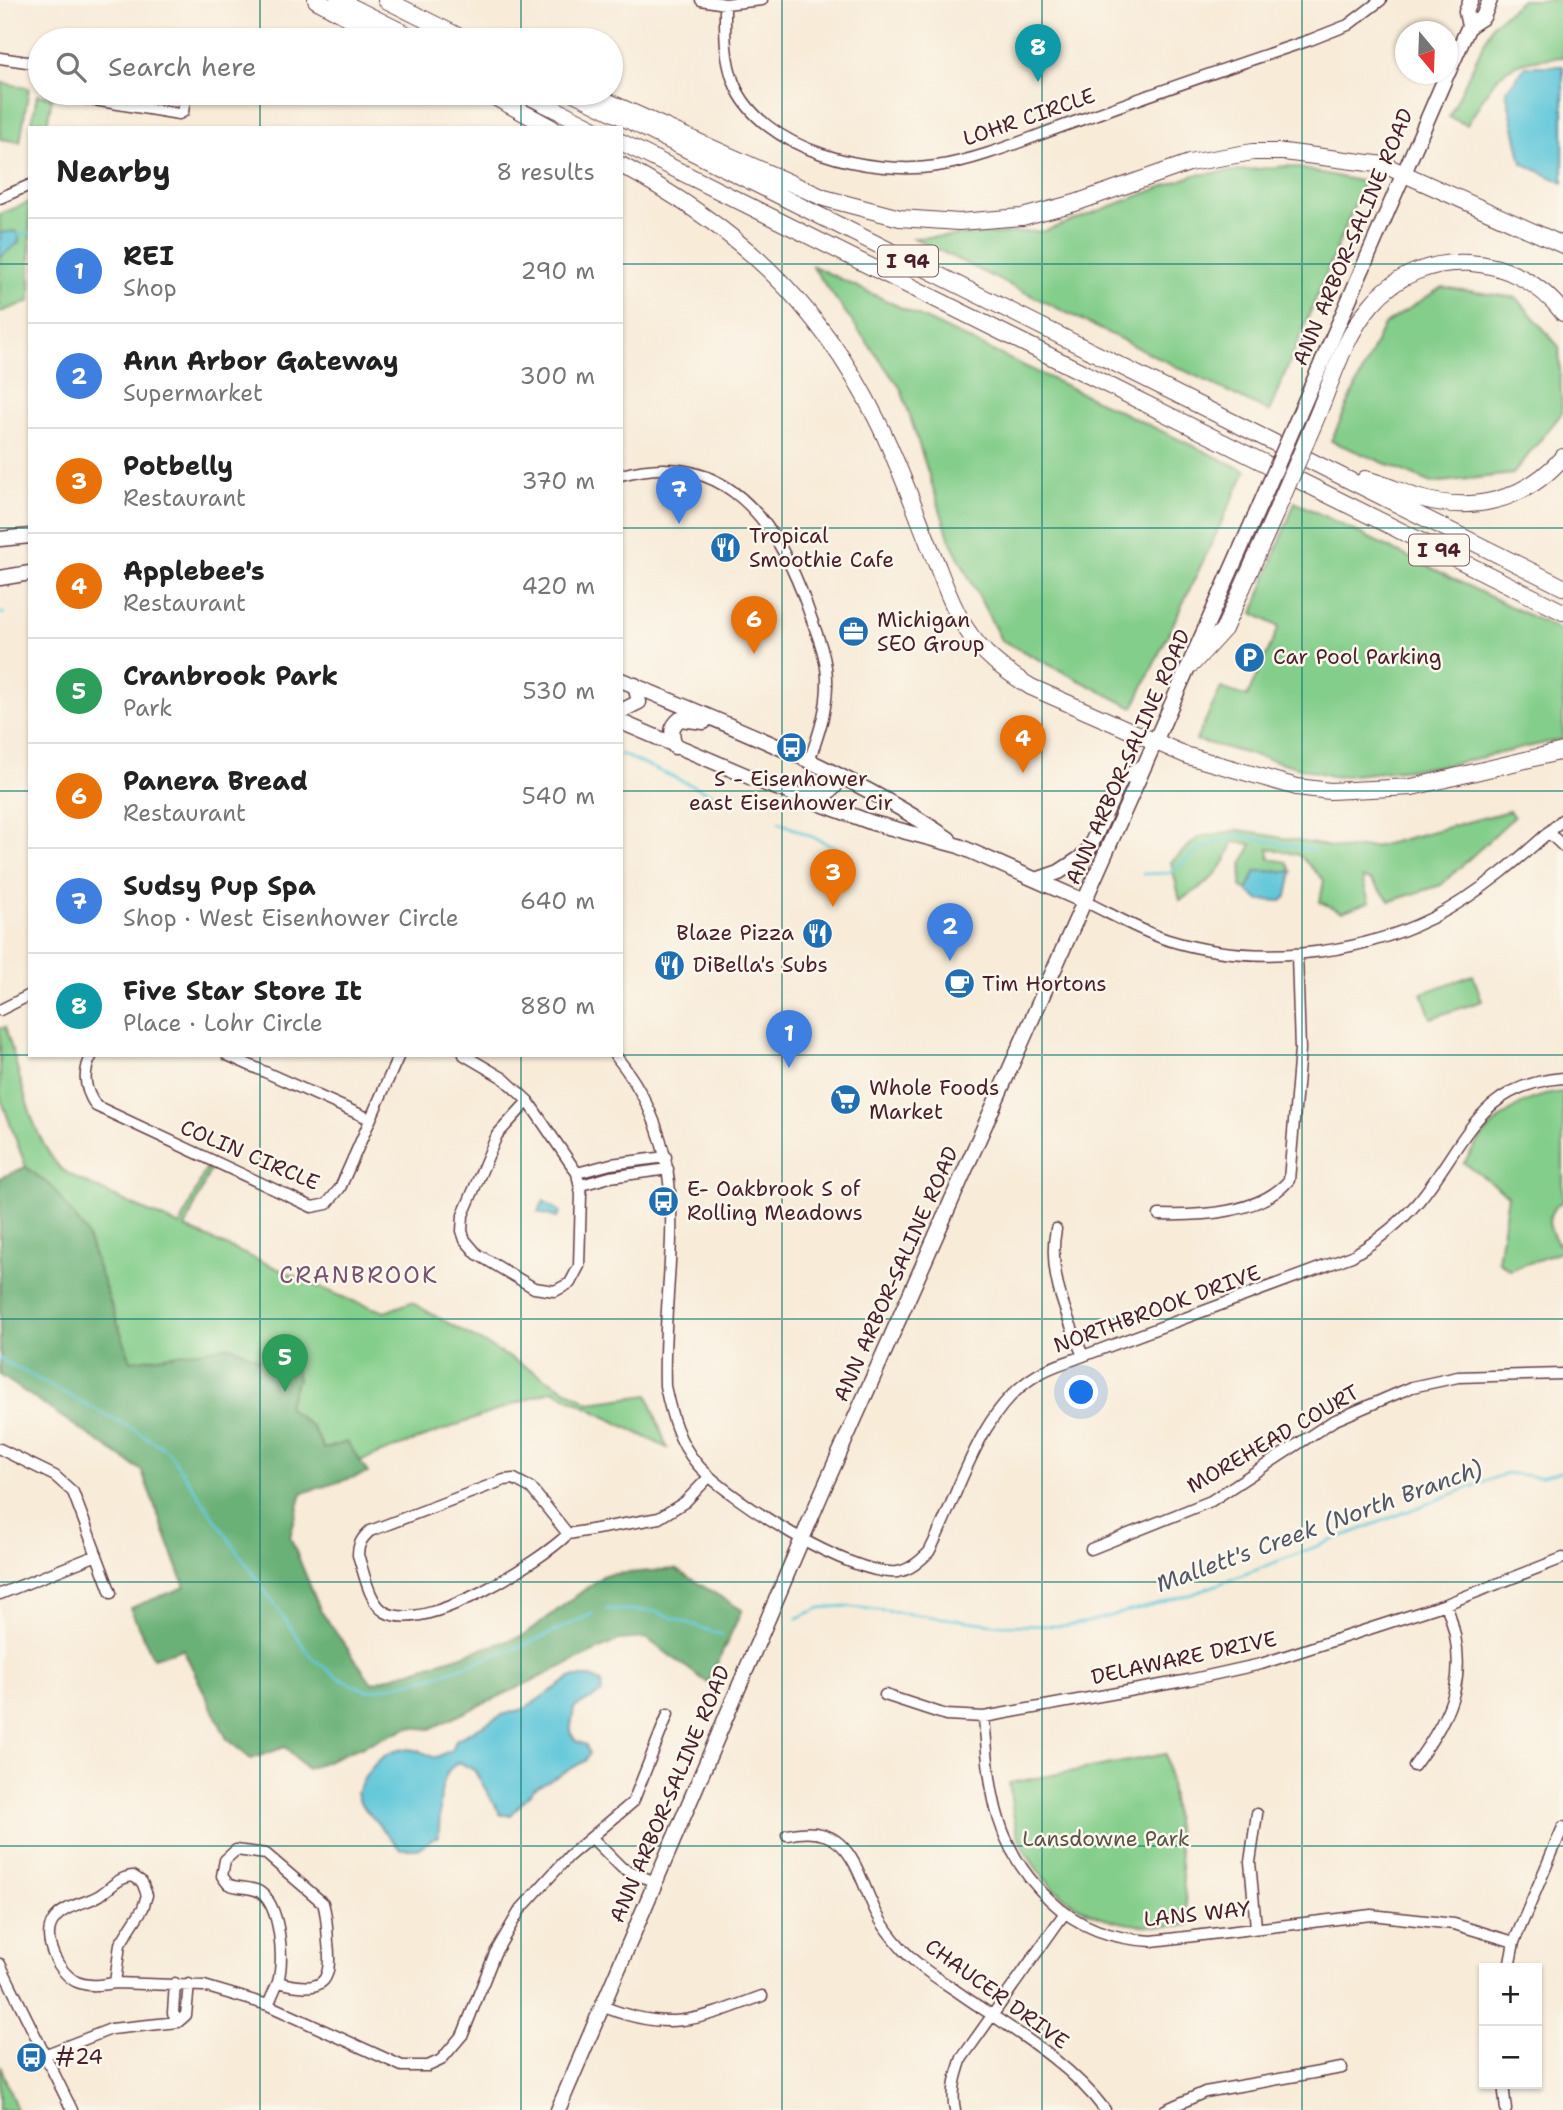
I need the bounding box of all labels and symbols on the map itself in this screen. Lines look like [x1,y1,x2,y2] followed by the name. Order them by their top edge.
[1395,21,1458,84] north arrow
[1015,24,1061,82] pin: 8
[959,81,1099,153] street label: LOHR CIRCLE
[1286,104,1420,370] street label: ANN ARBOR-SALINE ROAD
[878,246,938,276] road number: I 94
[656,466,702,524] pin: 7
[749,522,894,574] place label: Tropical Smoothie Cafe
[709,531,743,565] restaurant icon: Tropical Smoothie Cafe
[1409,534,1469,566] road number: I 94
[731,596,777,654] pin: 6
[877,606,985,658] place label: Michigan SEO Group
[837,615,871,649] office icon: Michigan SEO Group
[1059,625,1197,889] street label: ANN ARBOR-SALINE ROAD
[1233,640,1267,674] parking icon: Car Pool Parking
[1273,643,1442,671] place label: Car Pool Parking
[1000,715,1046,773] pin: 4
[774,730,808,764] bus stop icon: S - Eisenhower east Eisenhower Cir
[689,765,893,817] place label: S - Eisenhower east Eisenhower Cir
[810,849,856,907] pin: 3
[927,903,973,961] pin: 2
[800,916,834,950] restaurant icon: Blaze Pizza
[676,919,794,947] place label: Blaze Pizza
[653,948,687,982] restaurant icon: DiBella's Subs
[693,951,828,979] place label: DiBella's Subs
[942,967,976,1001] cafe icon: Tim Hortons
[982,970,1107,998] place label: Tim Hortons
[766,1010,812,1068] pin: 1
[869,1074,999,1126] place label: Whole Foods Market
[829,1083,863,1117] supermarket icon: Whole Foods Market
[176,1113,324,1197] street label: COLIN CIRCLE
[827,1142,965,1406] street label: ANN ARBOR-SALINE ROAD
[687,1175,863,1227] place label: E- Oakbrook S of Rolling Meadows
[647,1184,681,1218] bus stop icon: E- Oakbrook S of Rolling Meadows
[1050,1259,1264,1359] street label: NORTHBROOK DRIVE
[279,1260,439,1290] district label: CRANBROOK
[262,1334,308,1392] pin: 5
[1064,1375,1098,1409] your location
[1182,1378,1364,1500] street label: MOREHEAD COURT
[1152,1453,1486,1599] water label: Mallett's Creek (North Branch)
[1089,1625,1279,1691] street label: DELAWARE DRIVE
[603,1661,737,1927] street label: ANN ARBOR-SALINE ROAD
[1022,1825,1190,1853] park label: Lansdowne Park
[1142,1894,1252,1934] street label: LANS WAY
[919,1932,1075,2056] street label: CHAUCER DRIVE
[15,2040,49,2074] bus stop icon: #24
[55,2043,103,2071] place label: #24

